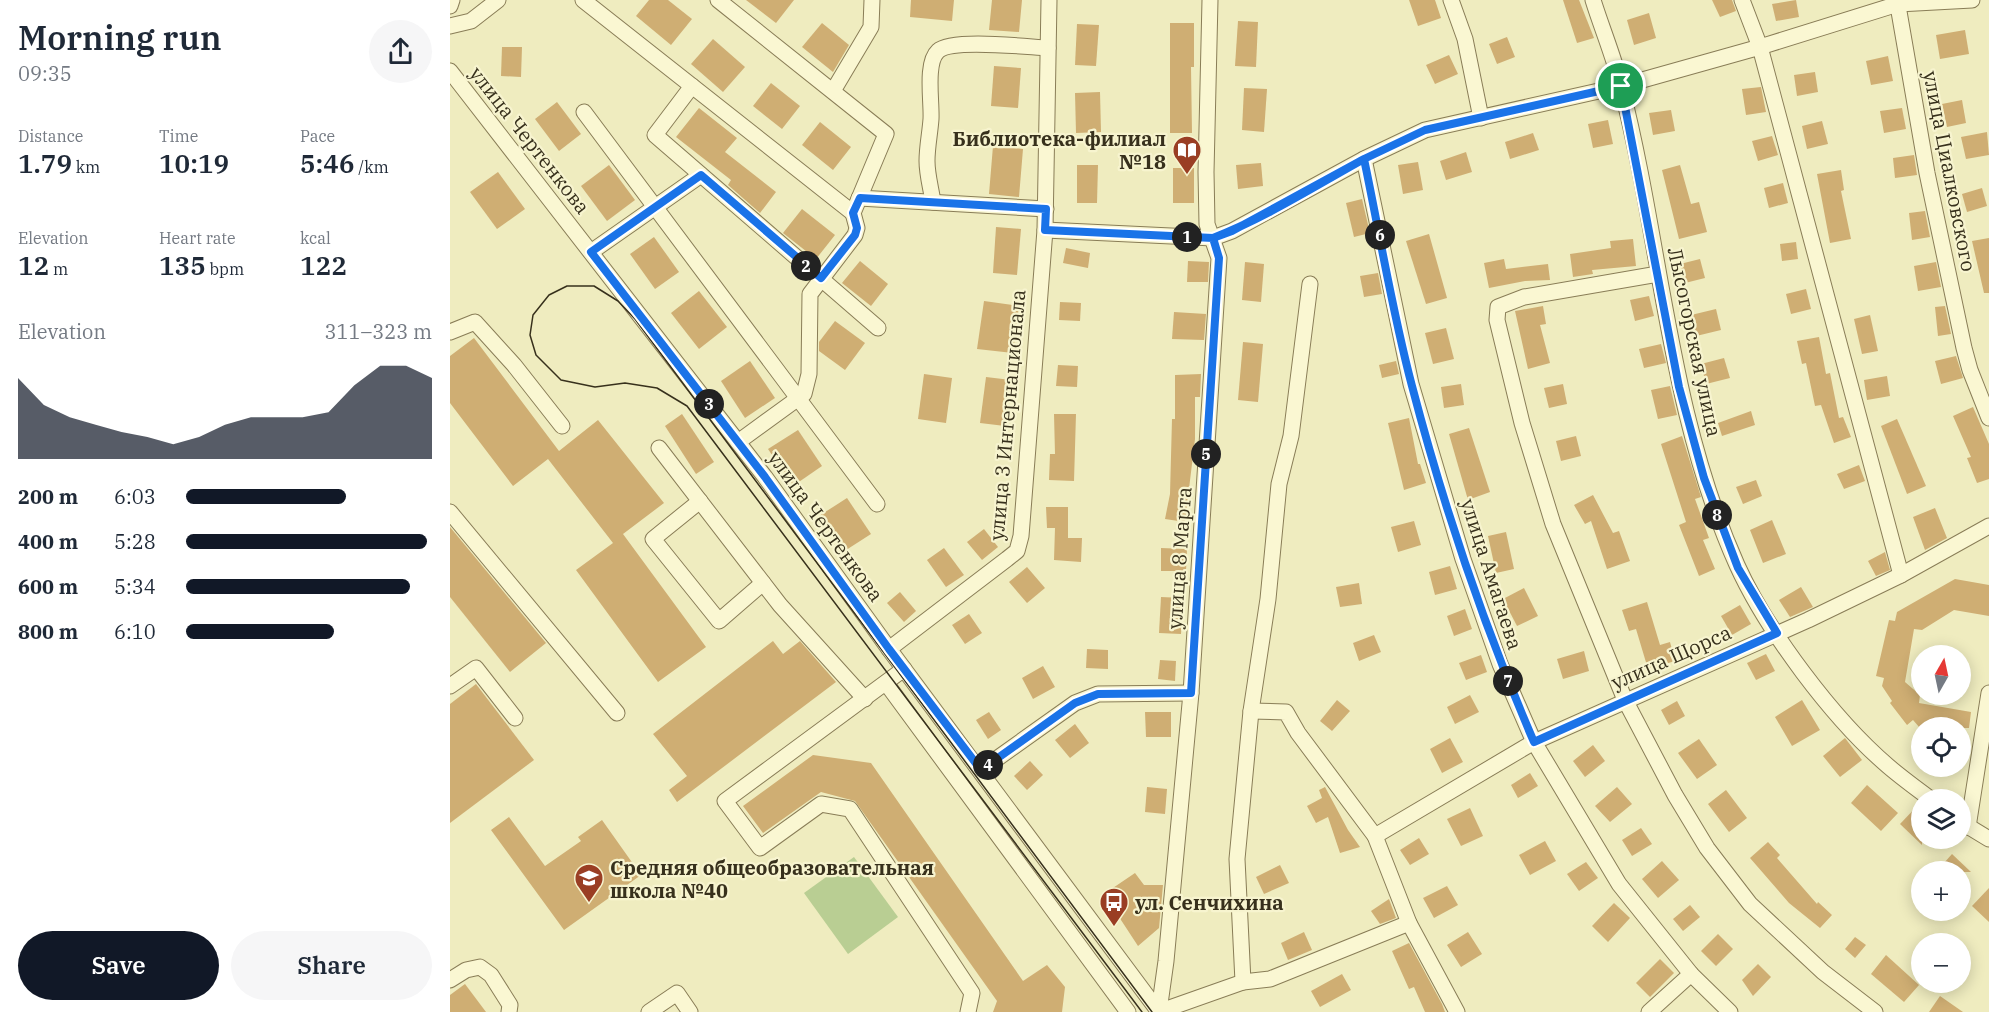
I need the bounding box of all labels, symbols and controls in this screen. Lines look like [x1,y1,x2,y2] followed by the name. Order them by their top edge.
[18,16,221,59] text: Morning run
[369,20,432,83] button: share
[18,60,72,87] text: 09:35
[1595,60,1646,111] pin
[464,61,596,219] street label: улица Чертенкова
[1917,68,1983,274] street label: улица Циалковского
[1604,69,1637,102] icon: arrive
[953,125,1166,175] place label: Библиотека-филиал №18
[18,126,83,146] text: Distance
[159,126,198,146] text: Time
[300,126,335,146] text: Pace
[1171,134,1203,176] library icon: Библиотека-филиал №18
[18,146,72,180] text: 1.79
[159,146,229,180] text: 10:19
[300,146,355,180] text: 5:46
[72,157,100,177] text: km
[355,157,389,177] text: /km
[1365,220,1395,250] pin: 6
[1172,222,1202,252] pin: 1
[1375,225,1385,245] text: 6
[1182,227,1192,247] text: 1
[18,228,88,248] text: Elevation
[159,228,236,248] text: Heart rate
[300,228,331,248] text: kcal
[1662,245,1728,439] street label: Лысогорская улица
[18,248,49,282] text: 12
[159,248,206,282] text: 135
[300,248,347,282] text: 122
[791,251,821,281] pin: 2
[801,256,811,276] text: 2
[49,259,68,279] text: m
[206,259,244,279] text: bpm
[983,288,1031,542] street label: улица 3 Интернационала
[18,318,106,345] text: Elevation
[325,318,432,345] text: 311–323 m
[694,389,724,419] pin: 3
[704,394,714,414] text: 3
[1191,439,1221,469] pin: 5
[1201,444,1211,464] text: 5
[762,445,890,607] street label: улица Чертенкова
[18,483,78,510] text: 200 m
[114,483,156,510] text: 6:03
[1161,486,1197,630] street label: улица 8 Марта
[1455,495,1529,653] street label: улица Амагаева
[1702,500,1732,530] pin: 8
[1712,505,1722,525] text: 8
[18,528,78,555] text: 400 m
[114,528,156,555] text: 5:28
[18,573,78,600] text: 600 m
[114,573,156,600] text: 5:34
[18,618,78,645] text: 800 m
[114,618,156,645] text: 6:10
[1607,618,1735,696] street label: улица Щорса
[1911,645,1971,705] north arrow
[1911,645,1971,993] map controls
[1493,666,1523,696] pin: 7
[1503,671,1513,691] text: 7
[1911,717,1971,777] button: locate
[973,750,1003,780] pin: 4
[983,755,993,775] text: 4
[1911,789,1971,849] button: layers
[610,854,934,904] place label: Средняя общеобразовательная школа №40
[1911,861,1971,921] button: +
[573,862,605,904] school or university icon: Средняя общеобразовательная школа №40
[1098,886,1130,928] bus stop icon: ул. Сенчихина
[1134,889,1284,916] place label: ул. Сенчихина
[18,931,219,1000] button: Save
[231,931,432,1000] button: Share
[1911,933,1971,993] button: −

